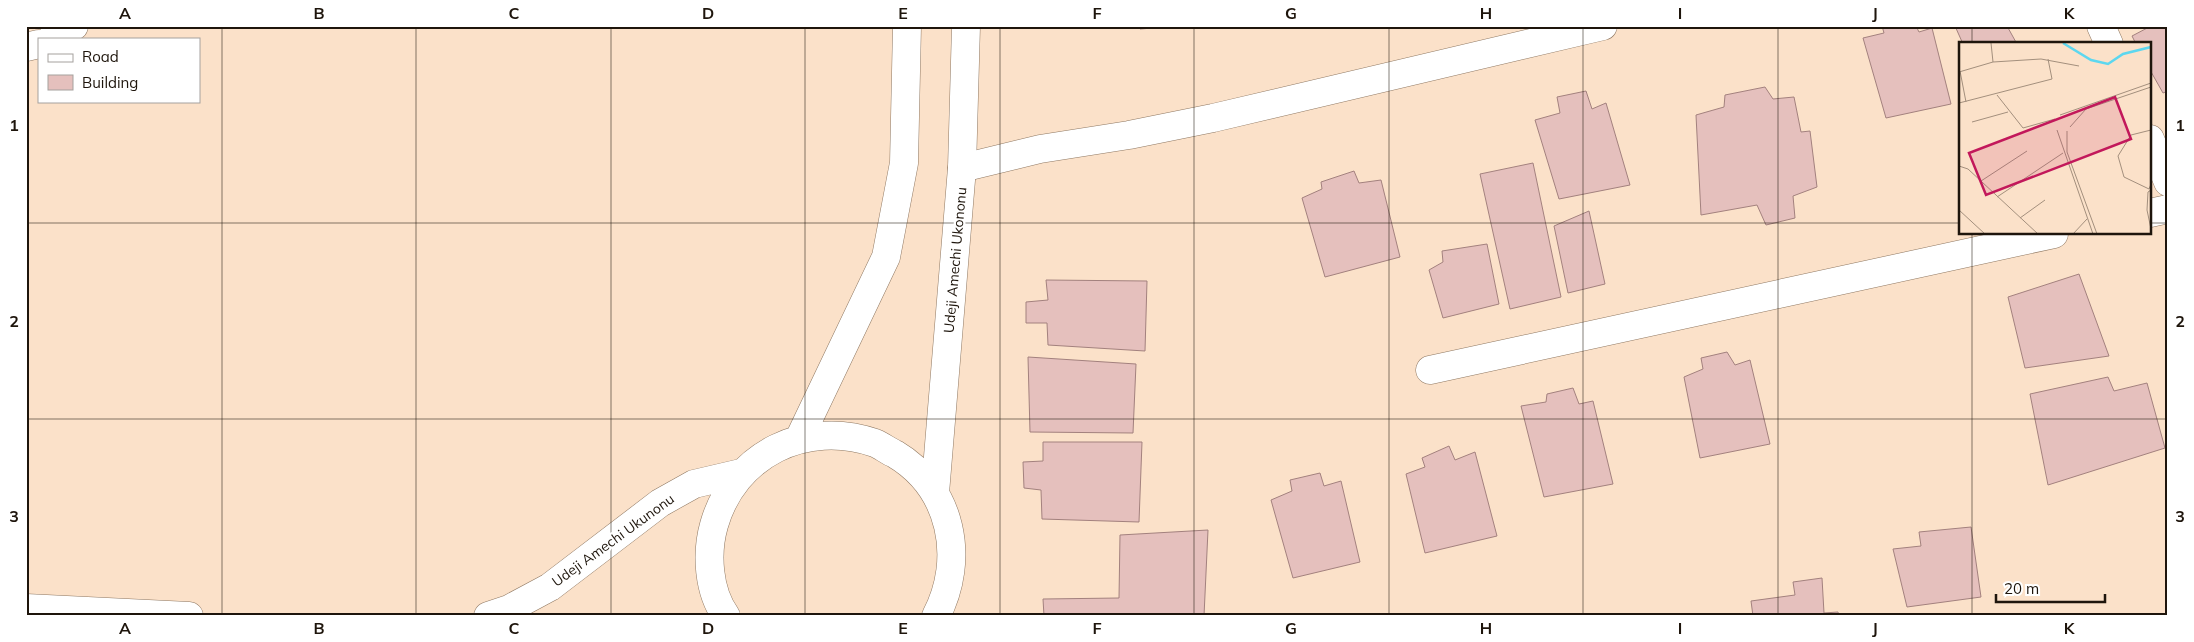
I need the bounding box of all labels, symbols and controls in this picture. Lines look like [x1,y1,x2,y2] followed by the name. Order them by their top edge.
[119,3,131,23] text: A
[313,3,325,23] text: B
[509,3,520,23] text: C
[702,3,714,23] text: D
[898,3,908,23] text: E
[1092,3,1102,23] text: F
[1285,3,1297,23] text: G
[1480,3,1492,23] text: H
[1678,3,1682,23] text: I
[1872,3,1878,23] text: J
[2064,3,2076,23] text: K
[38,38,200,102] legend
[1959,42,2152,235] inset map
[82,47,119,66] text: Road
[82,73,138,92] text: Building
[9,115,19,135] text: 1
[2175,115,2185,135] text: 1
[940,186,970,334] street label: Udeji Amechi Ukononu
[9,311,19,331] text: 2
[2175,311,2185,331] text: 2
[548,490,678,590] street label: Udeji Amechi Ukunonu
[9,506,19,526] text: 3
[2175,506,2185,526] text: 3
[1996,572,2105,604] scale bar
[2004,579,2039,598] text: 20 m
[119,618,131,638] text: A
[313,618,325,638] text: B
[509,618,520,638] text: C
[702,618,714,638] text: D
[898,618,908,638] text: E
[1092,618,1102,638] text: F
[1285,618,1297,638] text: G
[1480,618,1492,638] text: H
[1678,618,1682,638] text: I
[1872,618,1878,638] text: J
[2064,618,2076,638] text: K

